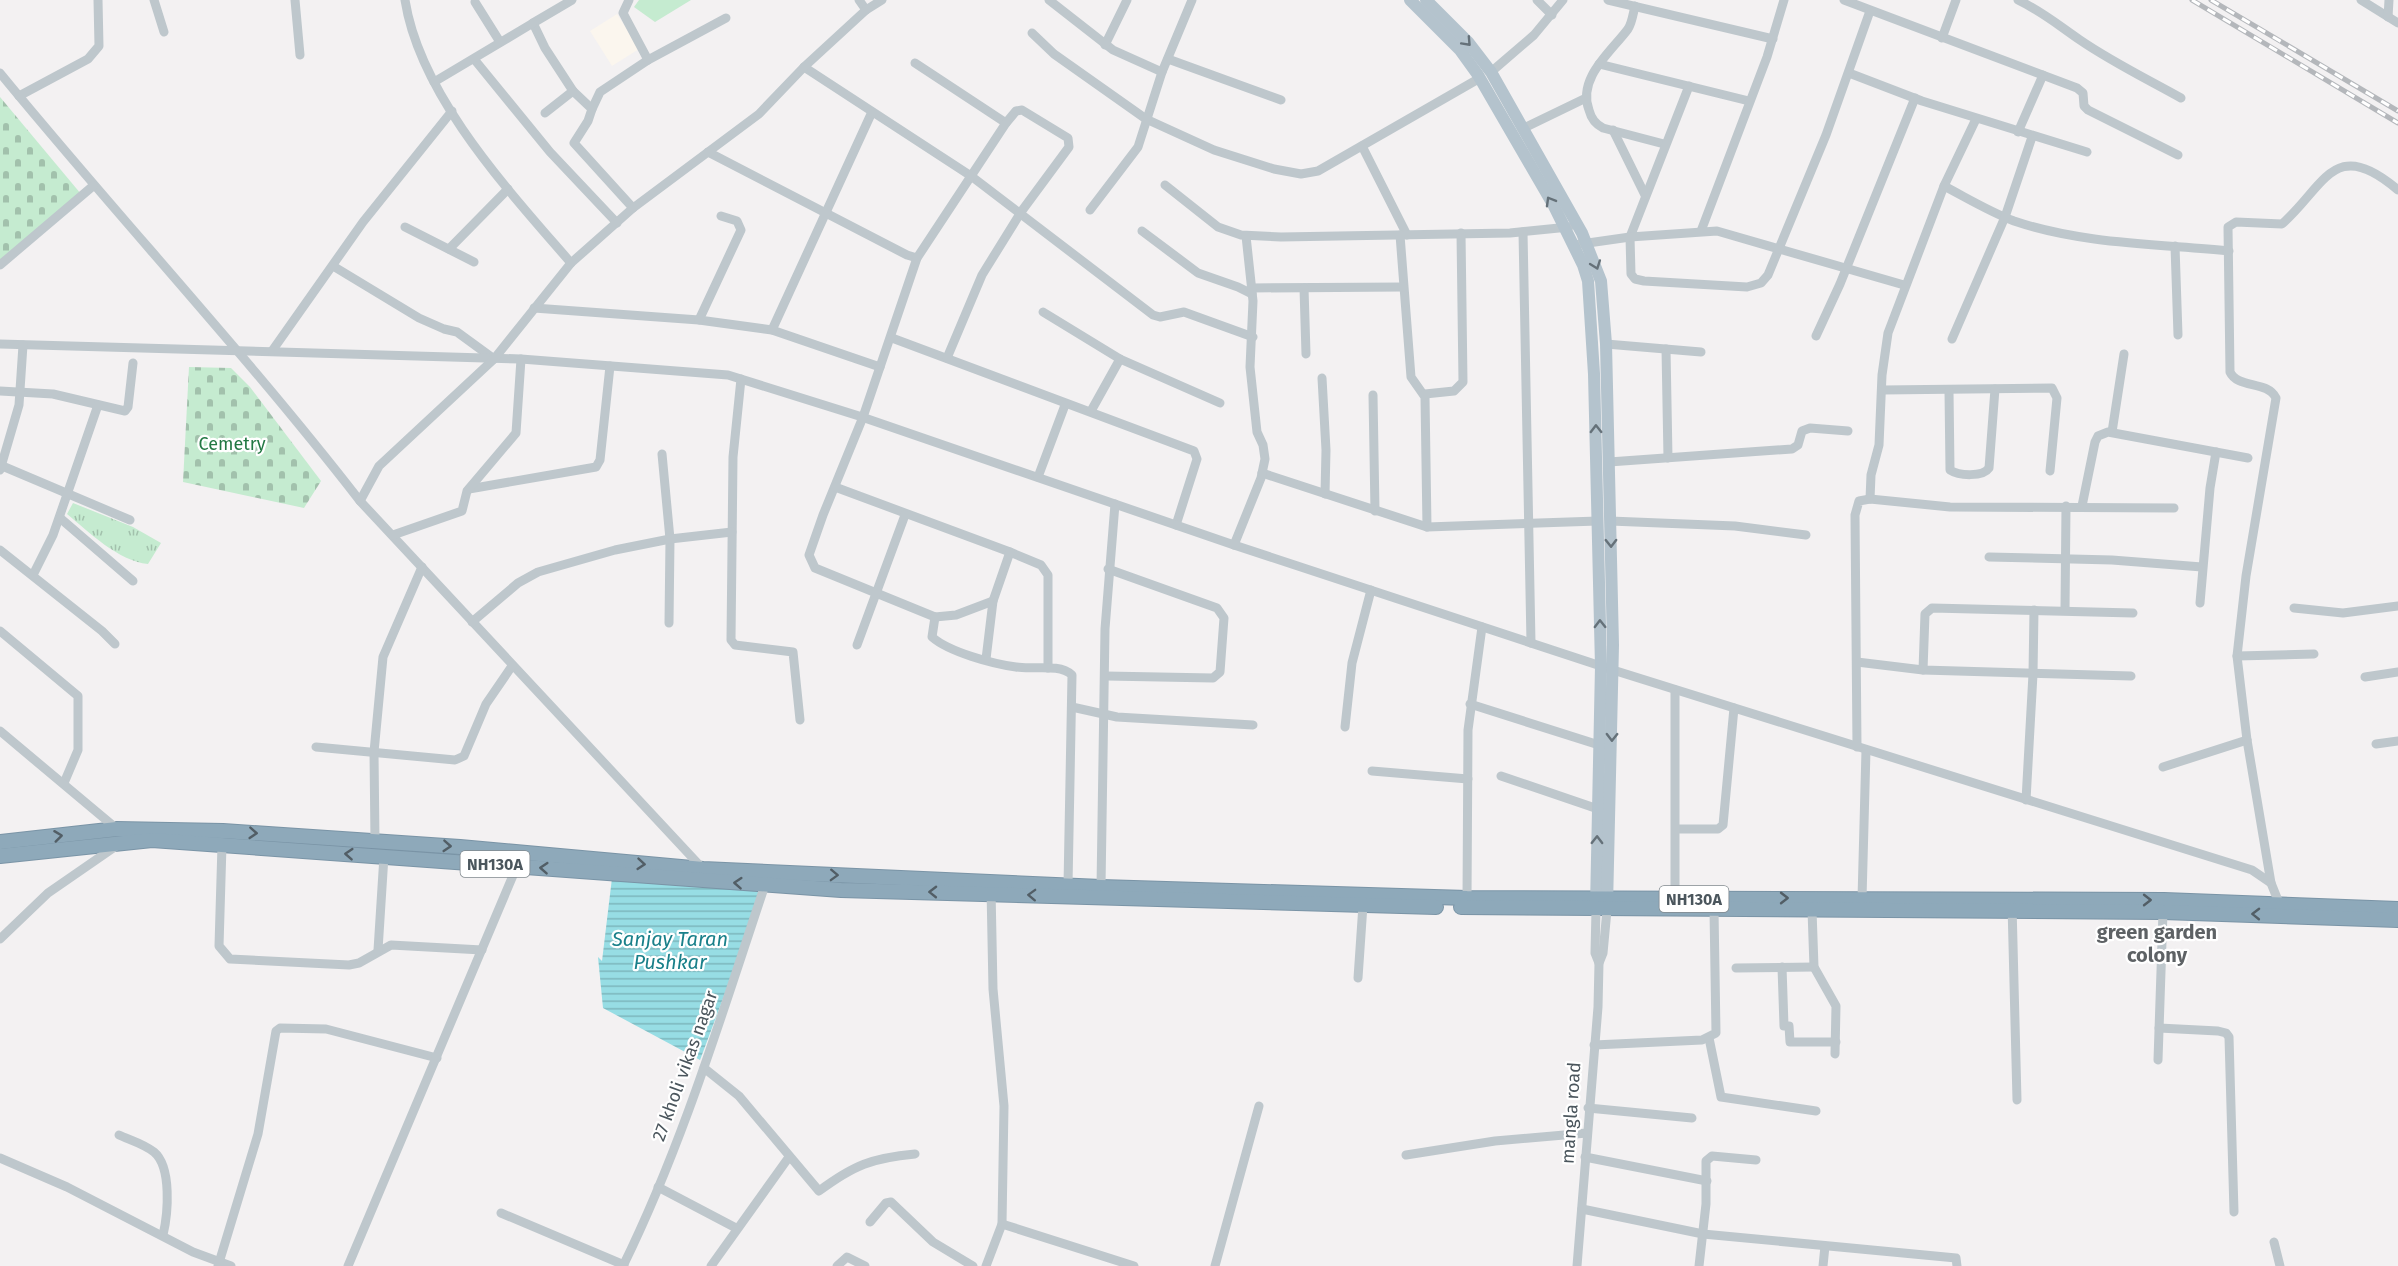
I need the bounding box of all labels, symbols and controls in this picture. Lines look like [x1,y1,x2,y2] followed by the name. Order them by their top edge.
[1460,34,1471,45] one-way arrow
[1546,197,1558,207] one-way arrow
[1588,259,1601,270] one-way arrow
[1589,424,1602,433] one-way arrow
[198,433,266,455] park label: Cemetry
[1605,538,1617,547] one-way arrow
[1594,619,1606,628] one-way arrow
[1605,733,1618,742] one-way arrow
[248,826,257,839] one-way arrow
[54,830,63,842] one-way arrow
[1591,835,1604,844] one-way arrow
[443,839,452,852] one-way arrow
[345,847,354,860] one-way arrow
[460,851,530,877] road number: NH130A
[637,857,646,870] one-way arrow
[539,862,548,875] one-way arrow
[829,869,838,881] one-way arrow
[734,876,743,889] one-way arrow
[928,886,937,898] one-way arrow
[1660,886,1728,912] road number: NH130A
[1027,889,1036,901] one-way arrow
[1780,892,1789,904] one-way arrow
[2143,894,2152,906] one-way arrow
[2251,908,2260,920] one-way arrow
[2097,920,2217,967] district label: green garden colony
[611,927,728,974] water label: Sanjay Taran Pushkar
[648,988,722,1144] street label: 27 kholi vikas nagar
[1556,1061,1586,1165] street label: mangla road

